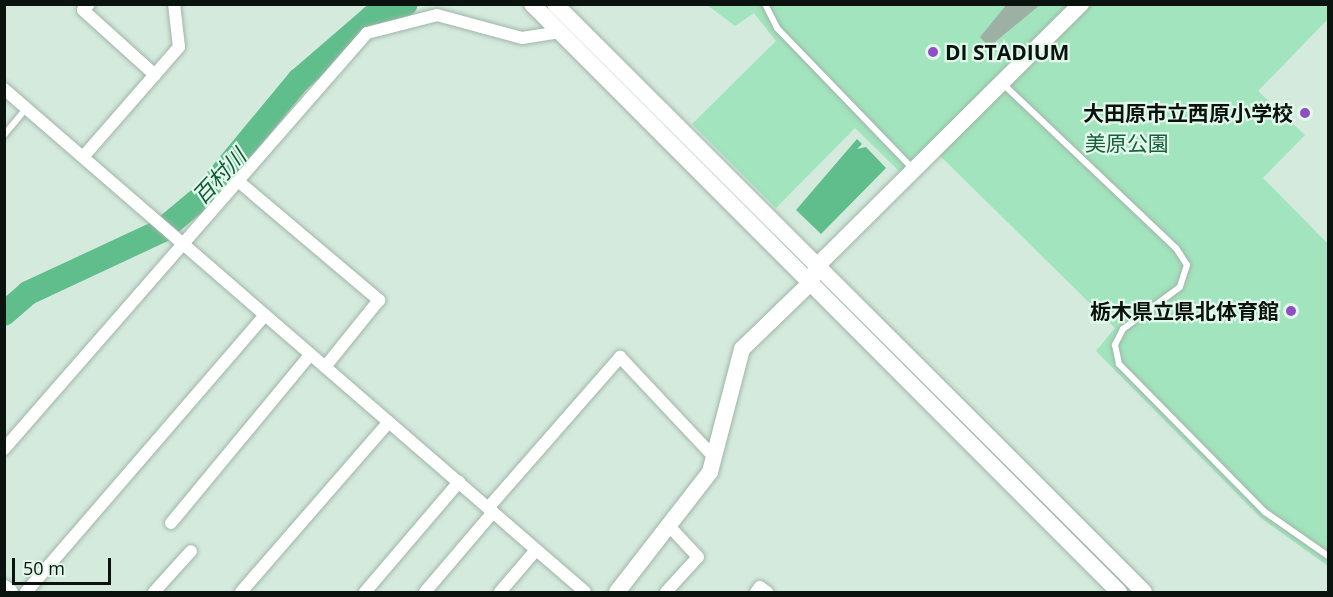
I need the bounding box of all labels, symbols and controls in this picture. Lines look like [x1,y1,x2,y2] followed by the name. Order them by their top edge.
[945,39,1069,65] place label: DI STADIUM
[926,45,940,59] marker: DI STADIUM
[1083,100,1293,126] place label: 大田原市立西原小学校
[1298,106,1312,120] marker: 大田原市立西原小学校
[1085,130,1169,156] park label: 美原公園
[187,143,251,209] water label: 百村川
[1090,298,1279,324] place label: 栃木県立県北体育館
[1284,304,1298,318] marker: 栃木県立県北体育館
[15,546,114,584] scale bar
[23,556,65,580] text: 50 m

